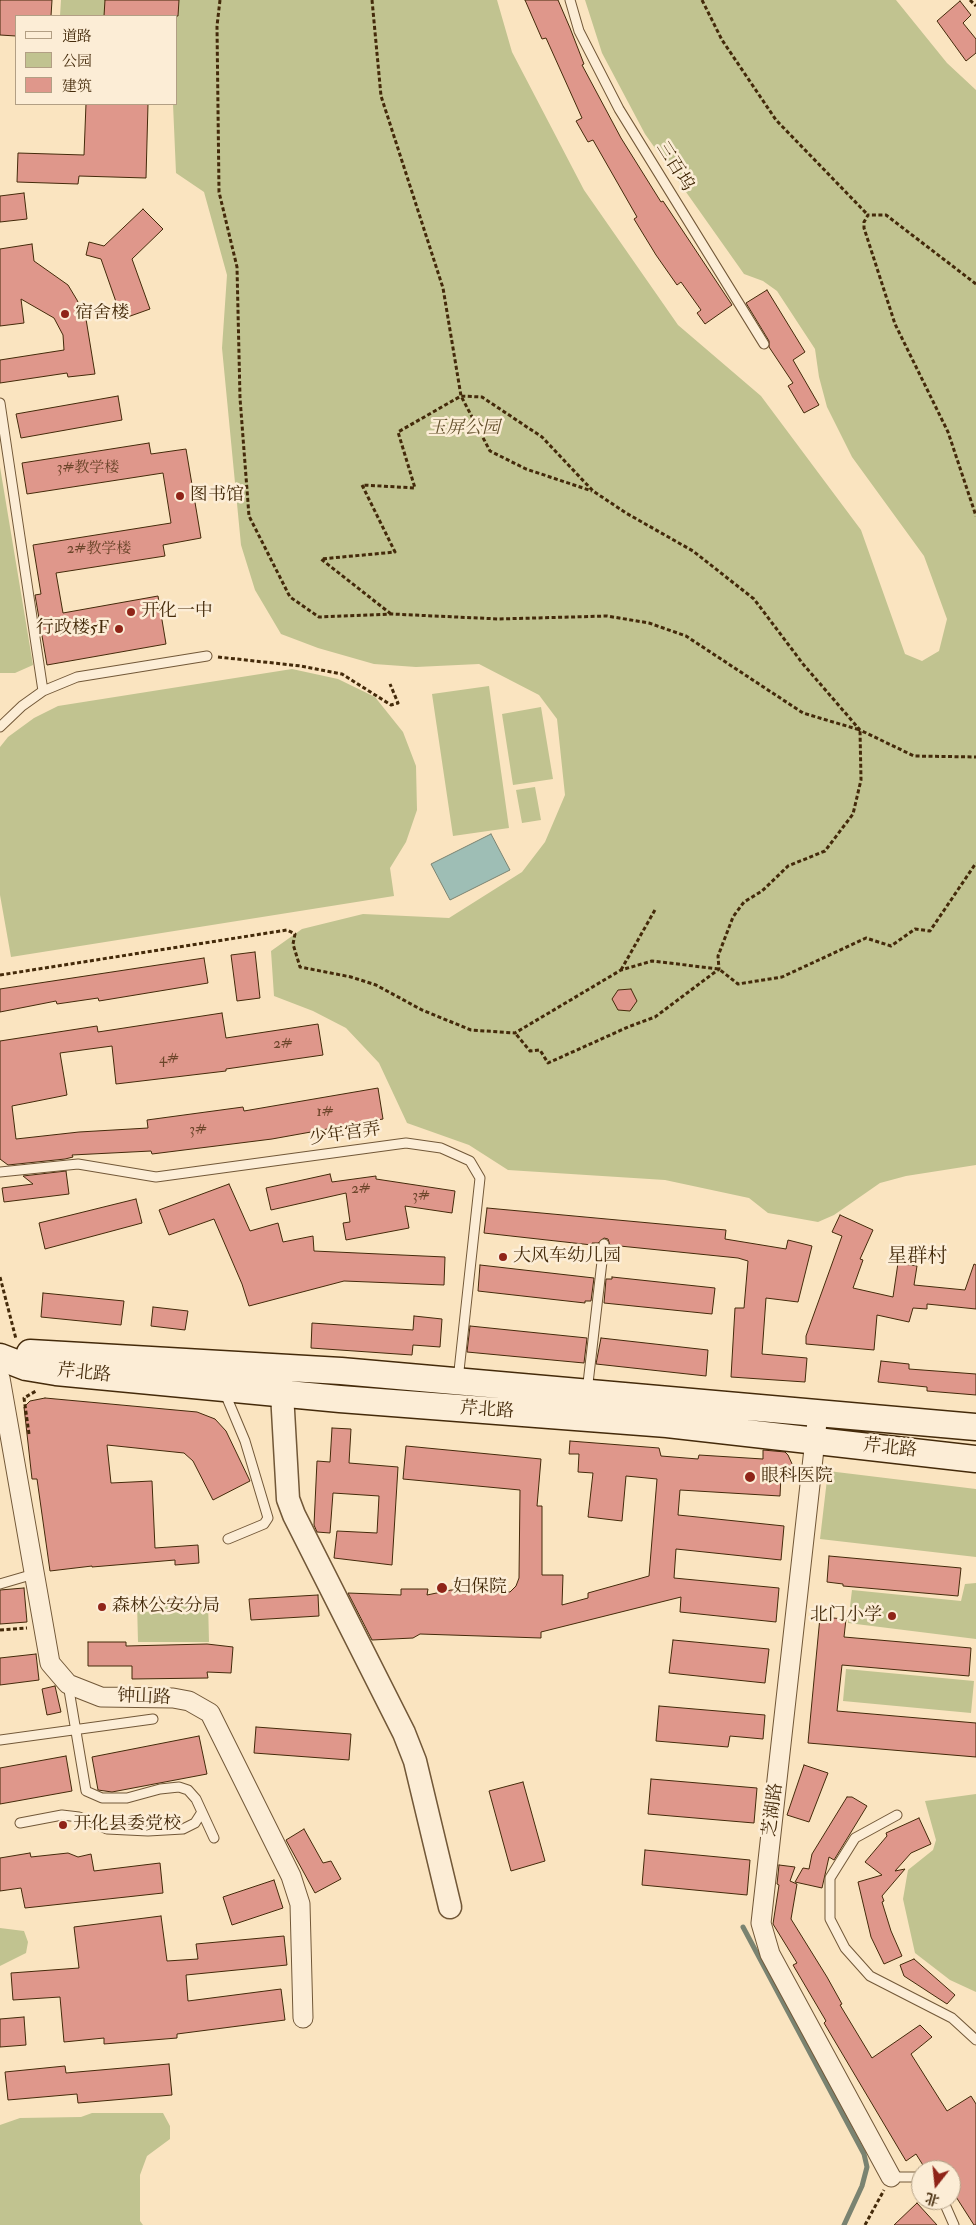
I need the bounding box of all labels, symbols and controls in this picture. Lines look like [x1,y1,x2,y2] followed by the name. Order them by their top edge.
[15,15,178,105] legend
[62,27,92,46] text: 道路
[62,52,92,71] text: 公园
[62,77,92,96] text: 建筑
[651,138,697,196] street label: 三百坞
[75,303,129,325] place label: 宿舍楼
[59,308,71,320] marker: 宿舍楼
[428,418,500,440] park label: 玉屏公园
[57,460,119,478] house number: 3#教学楼
[190,485,244,507] place label: 图书馆
[174,490,186,502] marker: 图书馆
[67,541,131,559] house number: 2#教学楼
[141,601,213,623] place label: 开化一中
[125,606,137,618] marker: 开化一中
[36,618,109,640] place label: 行政楼5F
[113,623,125,635] marker: 行政楼5F
[273,1036,293,1054] house number: 2#
[159,1051,179,1069] house number: 4#
[316,1104,334,1122] house number: 1#
[308,1119,382,1151] street label: 少年宫弄
[189,1122,207,1140] house number: 3#
[351,1181,371,1199] house number: 2#
[412,1188,430,1206] house number: 3#
[513,1246,621,1268] place label: 大风车幼儿园
[887,1246,947,1270] district label: 星群村
[497,1251,509,1263] marker: 大风车幼儿园
[56,1360,112,1388] street label: 芹北路
[459,1398,515,1424] street label: 芹北路
[862,1435,918,1463] street label: 芹北路
[761,1466,833,1488] place label: 眼科医院
[743,1470,757,1484] marker: 眼科医院
[453,1577,507,1599] place label: 妇保院
[435,1581,449,1595] marker: 妇保院
[112,1596,220,1618] place label: 森林公安分局
[96,1601,108,1613] marker: 森林公安分局
[810,1605,882,1627] place label: 北门小学
[886,1610,898,1622] marker: 北门小学
[117,1686,171,1710] street label: 钟山路
[760,1782,788,1838] street label: 芝湖路
[73,1814,181,1836] place label: 开化县委党校
[57,1819,69,1831] marker: 开化县委党校
[911,2160,961,2210] north arrow
[923,2189,941,2209] text: 北

